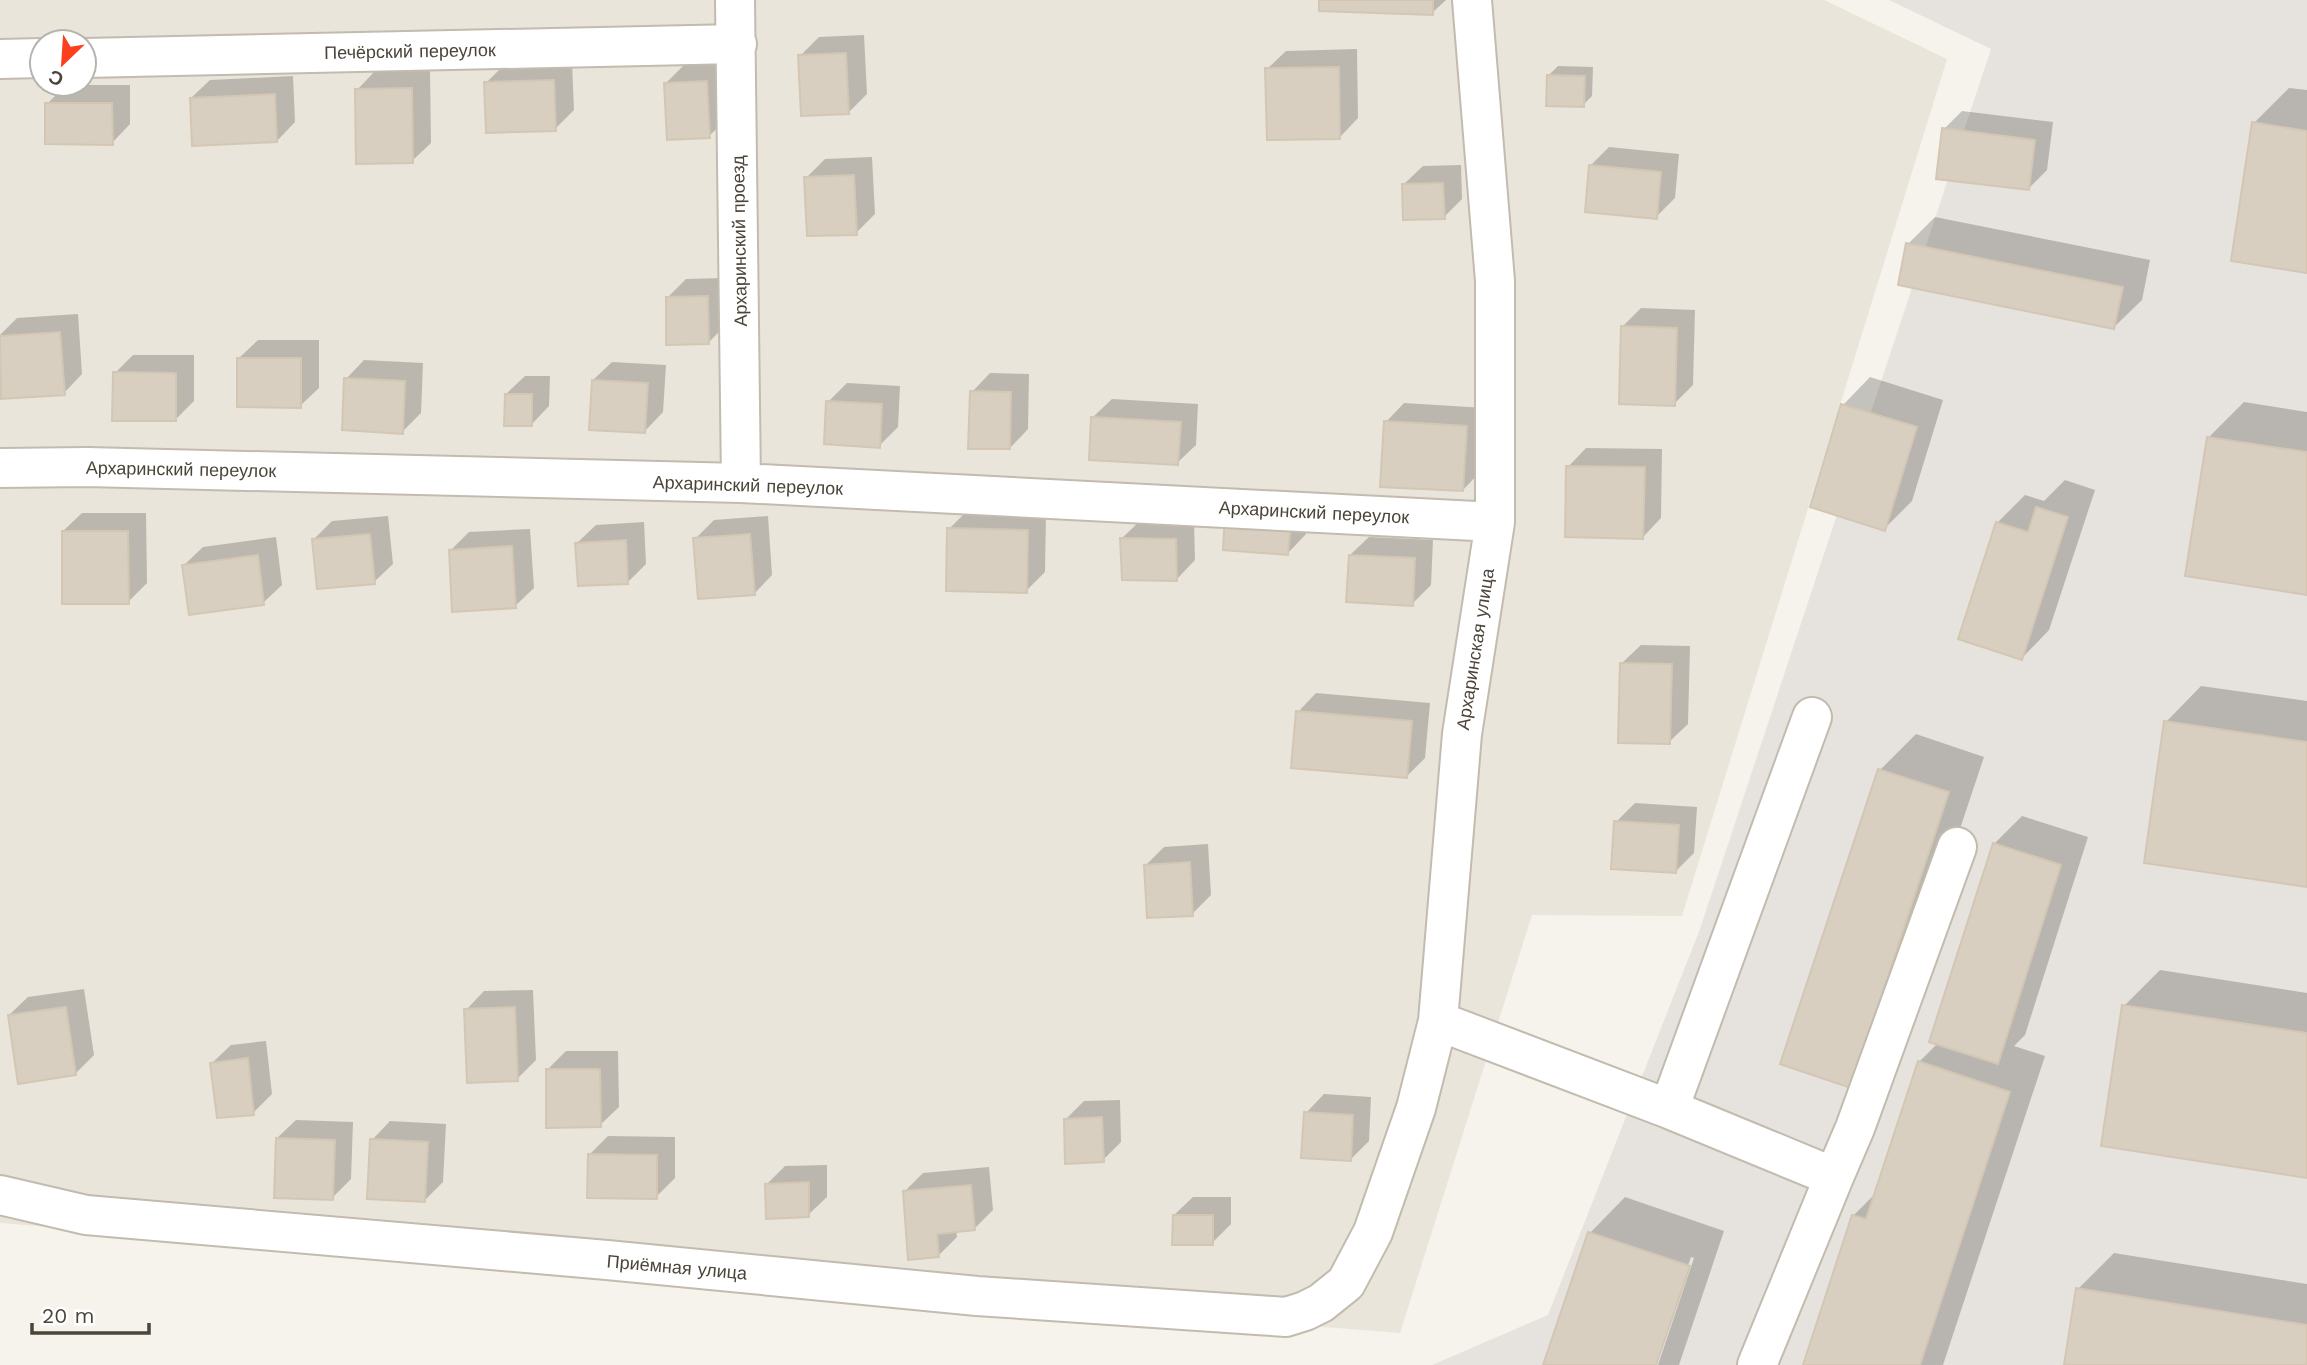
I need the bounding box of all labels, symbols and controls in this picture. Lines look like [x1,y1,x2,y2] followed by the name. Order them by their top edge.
[28,28,98,98] north arrow
[324,39,496,63] street label: Печёрский переулок
[45,65,67,91] text: С
[727,155,751,327] street label: Архаринский проезд
[86,457,277,481] street label: Архаринский переулок
[652,471,844,499] street label: Архаринский переулок
[1218,497,1410,527] street label: Архаринский переулок
[1452,566,1498,731] street label: Архаринская улица
[606,1250,749,1284] street label: Приёмная улица
[32,1292,149,1336] scale bar
[42,1303,94,1328] text: 20 m

